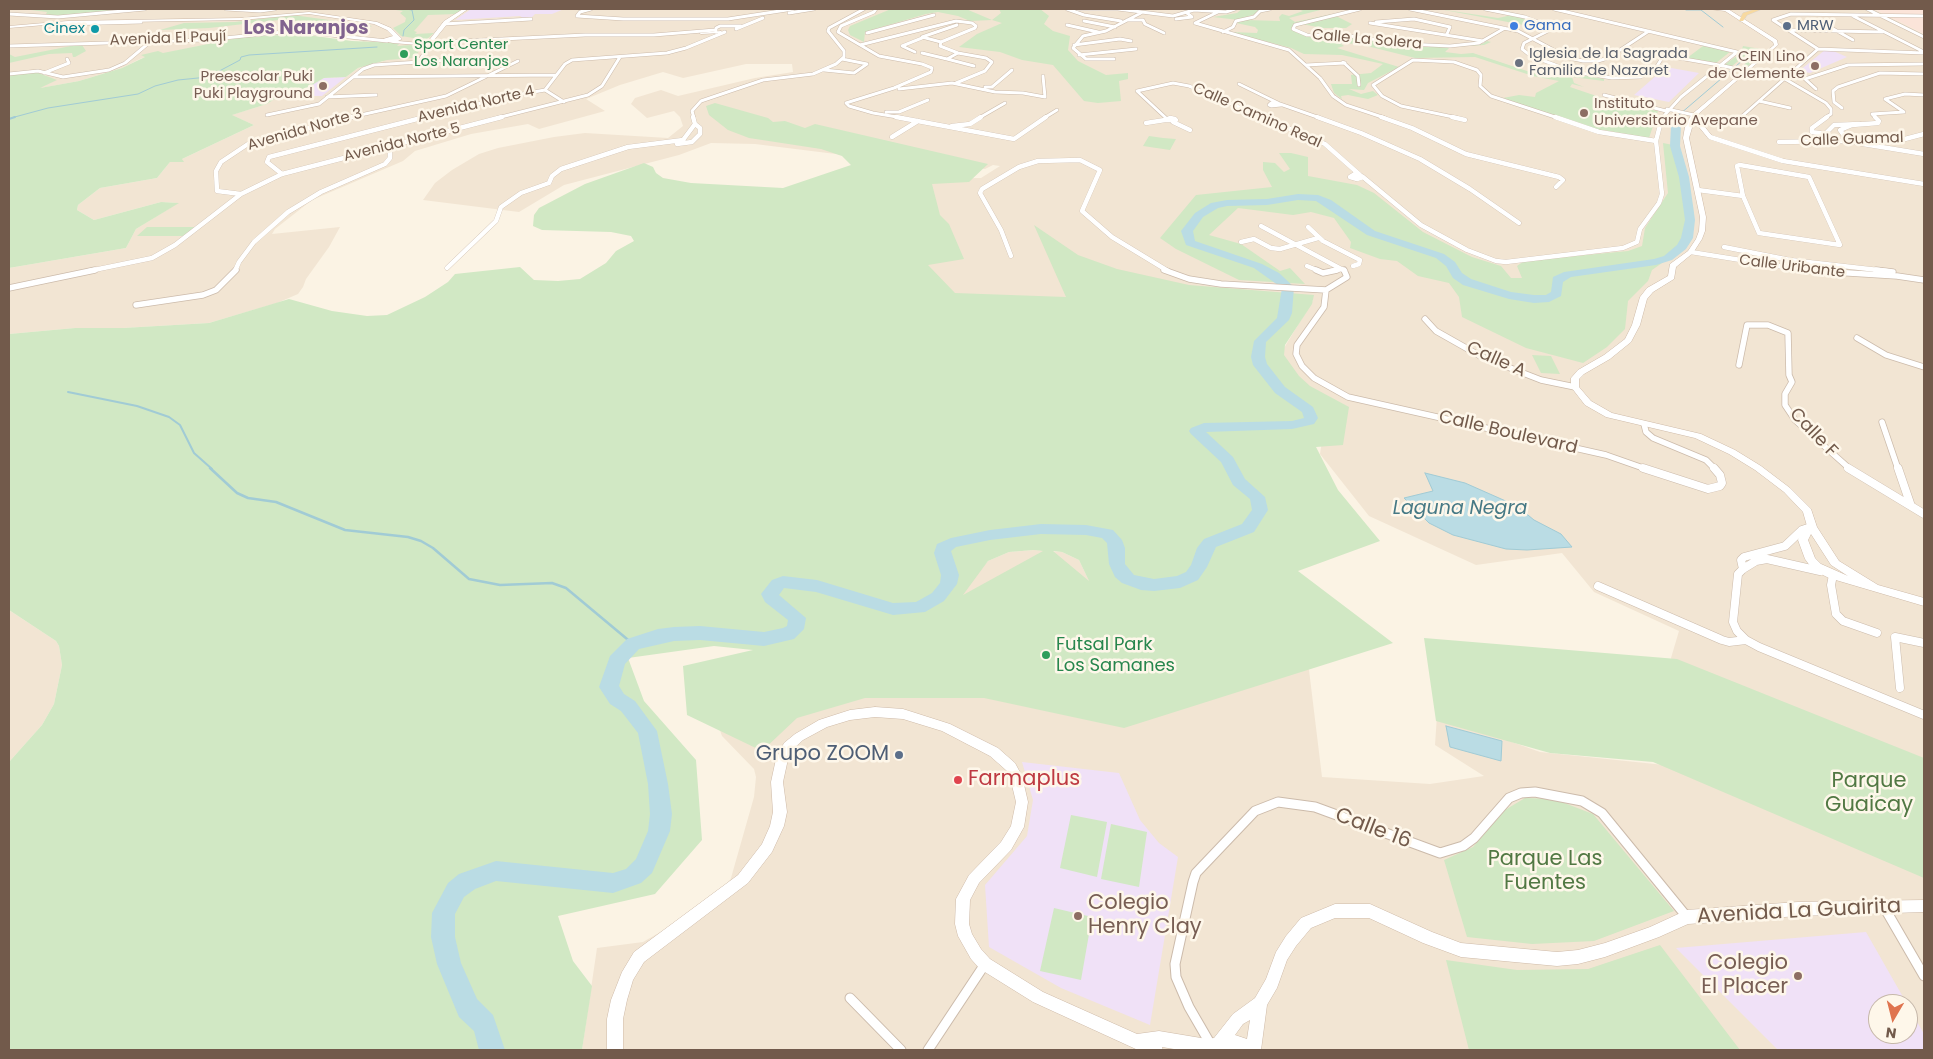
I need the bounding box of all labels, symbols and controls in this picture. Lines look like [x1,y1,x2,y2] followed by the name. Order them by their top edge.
[1524,17,1571,35] place label: Gama
[1797,17,1834,35] place label: MRW
[243,18,369,40] district label: Los Naranjos
[44,20,85,38] place label: Cinex
[1508,20,1520,32] marker: Gama
[1781,20,1793,32] marker: MRW
[89,23,101,35] marker: Cinex
[1311,26,1423,54] street label: Calle La Solera
[109,28,227,50] street label: Avenida El Paují
[414,36,509,71] place label: Sport Center Los Naranjos
[1529,45,1688,80] place label: Iglesia de la Sagrada Familia de Nazaret
[398,48,410,60] marker: Sport Center Los Naranjos
[1708,48,1805,83] place label: CEIN Lino de Clemente
[1513,57,1525,69] marker: Iglesia de la Sagrada Familia de Nazaret
[1809,60,1821,72] marker: CEIN Lino de Clemente
[194,68,313,103] place label: Preescolar Puki Puki Playground
[317,80,329,92] marker: Preescolar Puki Puki Playground
[1190,80,1324,152] street label: Calle Camino Real
[416,83,536,127] street label: Avenida Norte 4
[1594,95,1758,130] place label: Instituto Universitario Avepane
[245,105,365,155] street label: Avenida Norte 3
[1578,107,1590,119] marker: Instituto Universitario Avepane
[342,120,462,166] street label: Avenida Norte 5
[1800,129,1904,151] street label: Calle Guamal
[1738,252,1846,282] street label: Calle Uribante
[1463,337,1529,383] street label: Calle A
[1784,404,1842,462] street label: Calle F
[1437,407,1579,459] street label: Calle Boulevard
[1393,498,1527,520] water label: Laguna Negra
[1056,634,1175,676] place label: Futsal Park Los Samanes
[1040,649,1052,661] marker: Futsal Park Los Samanes
[756,742,889,768] place label: Grupo ZOOM
[893,749,905,761] marker: Grupo ZOOM
[968,767,1080,793] place label: Farmaplus
[1825,769,1913,819] park label: Parque Guaicay
[952,774,964,786] marker: Farmaplus
[1331,803,1415,855] street label: Calle 16
[1488,847,1602,897] park label: Parque Las Fuentes
[1088,891,1202,941] place label: Colegio Henry Clay
[1696,894,1902,930] street label: Avenida La Guairita
[1072,910,1084,922] marker: Colegio Henry Clay
[1701,951,1788,1001] place label: Colegio El Placer
[1792,970,1804,982] marker: Colegio El Placer
[1868,994,1918,1044] north arrow
[1884,1022,1898,1043] text: N

